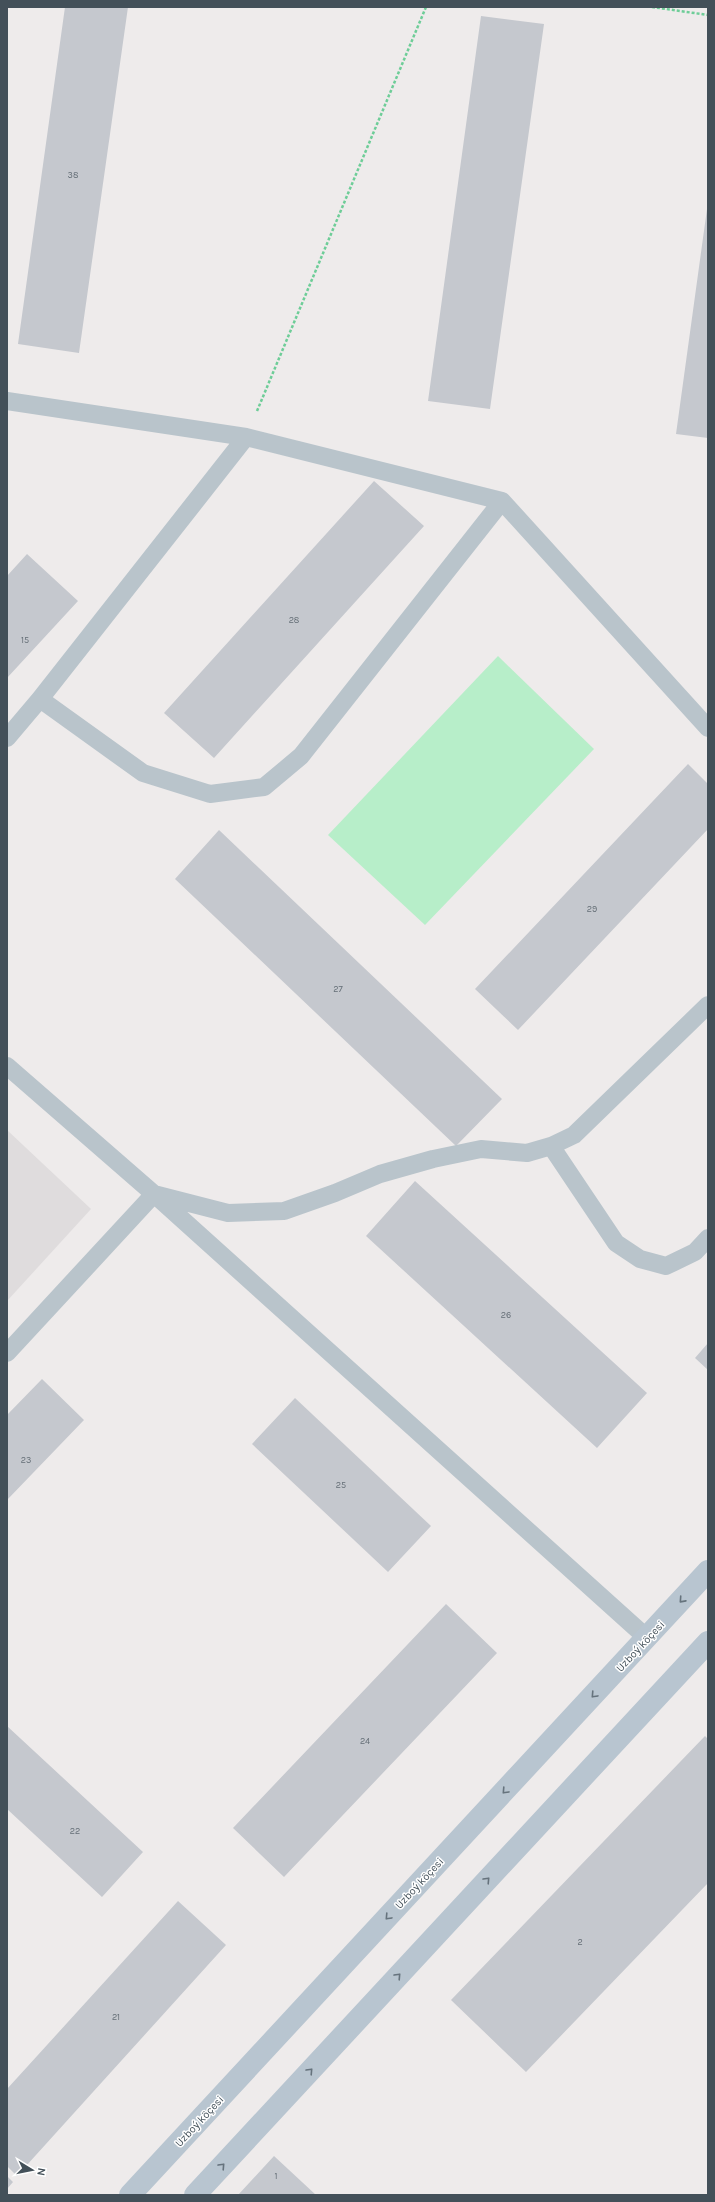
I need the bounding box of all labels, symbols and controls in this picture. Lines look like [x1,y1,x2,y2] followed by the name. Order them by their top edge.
[68,170,79,180] house number: 38
[289,615,300,625] house number: 28
[21,635,29,645] house number: 15
[587,904,597,914] house number: 29
[333,984,343,994] house number: 27
[501,1310,511,1320] house number: 26
[21,1455,31,1465] house number: 23
[336,1480,346,1490] house number: 25
[679,1595,686,1602] one-way arrow
[613,1618,667,1675] street label: Uzboý köçesi
[591,1690,599,1698] one-way arrow
[360,1736,370,1746] house number: 24
[503,1786,510,1793] one-way arrow
[70,1826,80,1836] house number: 22
[392,1855,446,1912] street label: Uzboý köçesi
[482,1878,489,1885] one-way arrow
[386,1912,393,1920] one-way arrow
[577,1937,583,1947] house number: 2
[394,1973,401,1981] one-way arrow
[112,2012,120,2022] house number: 21
[305,2068,313,2076] one-way arrow
[172,2093,226,2150] street label: Uzboý köçesi
[12,2150,52,2190] north arrow
[217,2164,224,2171] one-way arrow
[34,2167,48,2177] text: N
[275,2171,278,2181] house number: 1

